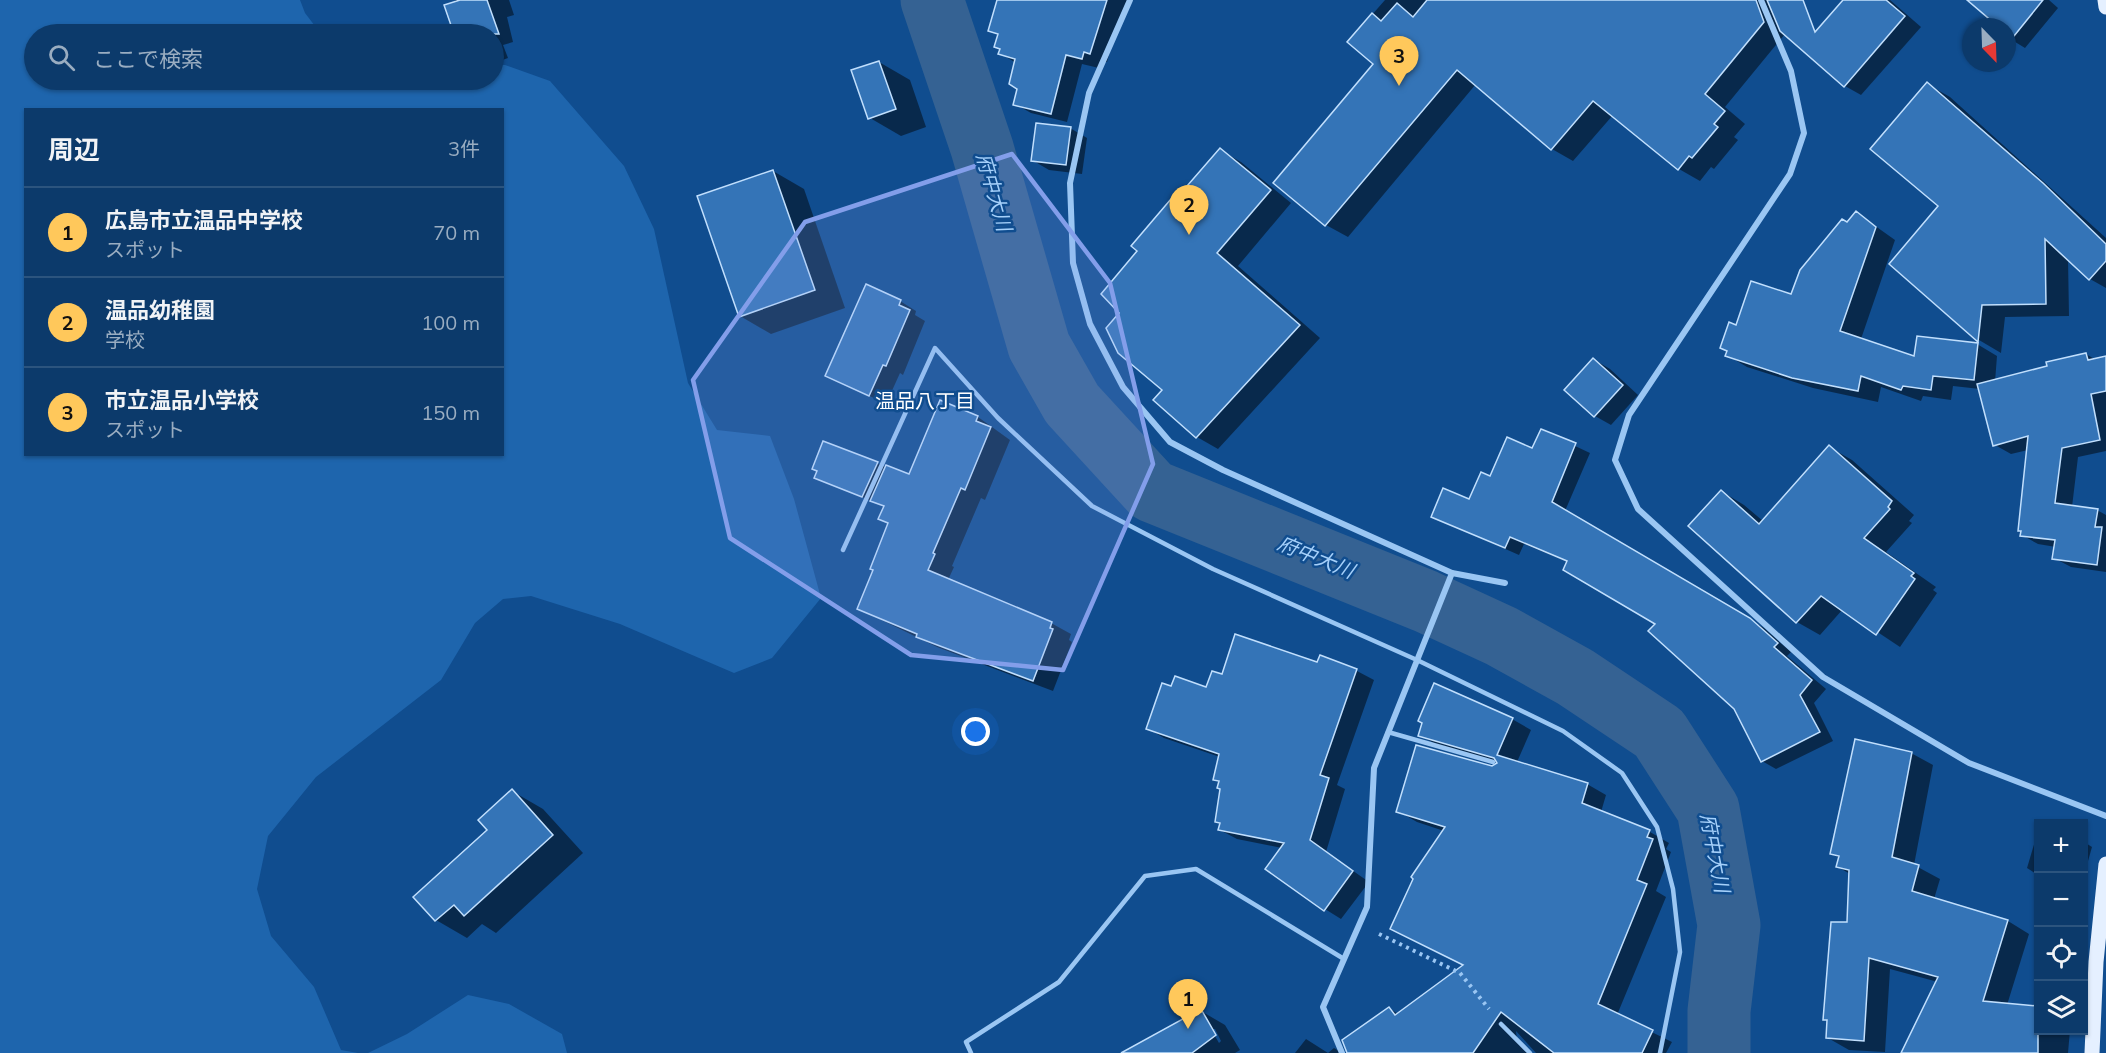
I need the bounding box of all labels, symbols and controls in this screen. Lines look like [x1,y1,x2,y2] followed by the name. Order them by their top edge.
[1962,18,2016,72] north arrow
[24,24,504,90] search box
[1380,36,1418,86] pin: 3
[45,41,78,74] icon: search
[93,45,203,73] text: ここで検索
[48,133,100,166] text: 周辺
[448,136,480,161] text: 3件
[971,150,1018,236] water label: 府中大川
[1170,186,1208,235] pin: 2
[105,206,303,234] text: 広島市立温品中学校
[62,220,74,245] text: 1
[433,220,480,245] text: 70 m
[105,237,185,262] text: スポット
[105,296,215,324] text: 温品幼稚園
[62,310,74,335] text: 2
[421,310,480,335] text: 100 m
[105,327,145,352] text: 学校
[105,386,259,414] text: 市立温品小学校
[875,388,975,413] district label: 温品八丁目
[62,400,74,425] text: 3
[421,400,480,425] text: 150 m
[105,417,185,442] text: スポット
[1274,530,1360,584] water label: 府中大川
[961,717,990,746] your location
[1696,811,1736,897] water label: 府中大川
[2034,819,2088,1035] map controls
[2034,819,2088,873] button: +
[2034,873,2088,927] button: −
[2034,927,2088,981] button: locate
[1168,980,1208,1029] pin: 1
[2034,981,2088,1035] button: layers

